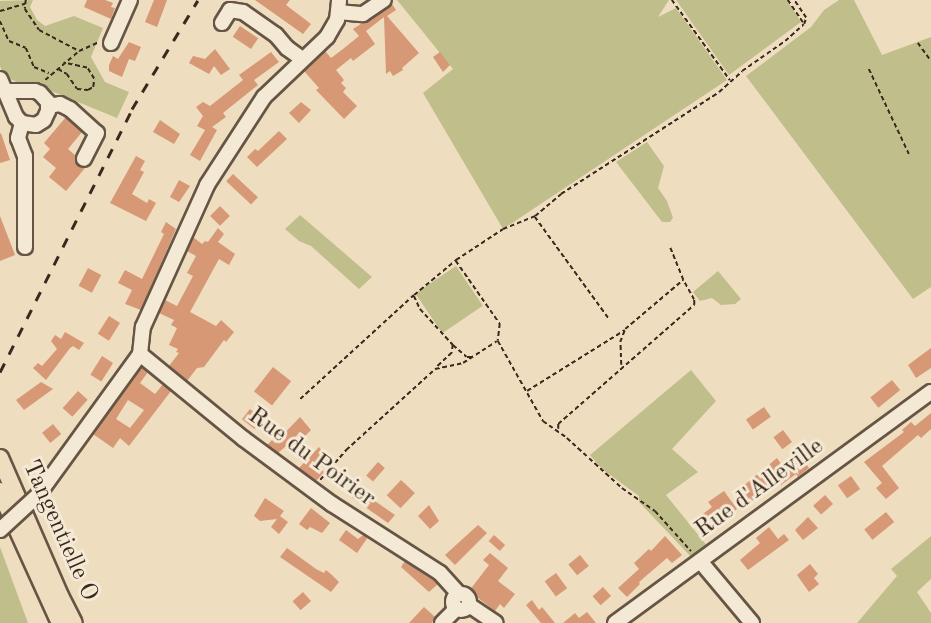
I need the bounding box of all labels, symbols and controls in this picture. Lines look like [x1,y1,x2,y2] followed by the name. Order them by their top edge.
[242,402,380,514] street label: Rue du Poirier
[690,433,830,545] street label: Rue d'Alleville
[15,456,103,606] street label: Tangentielle O

